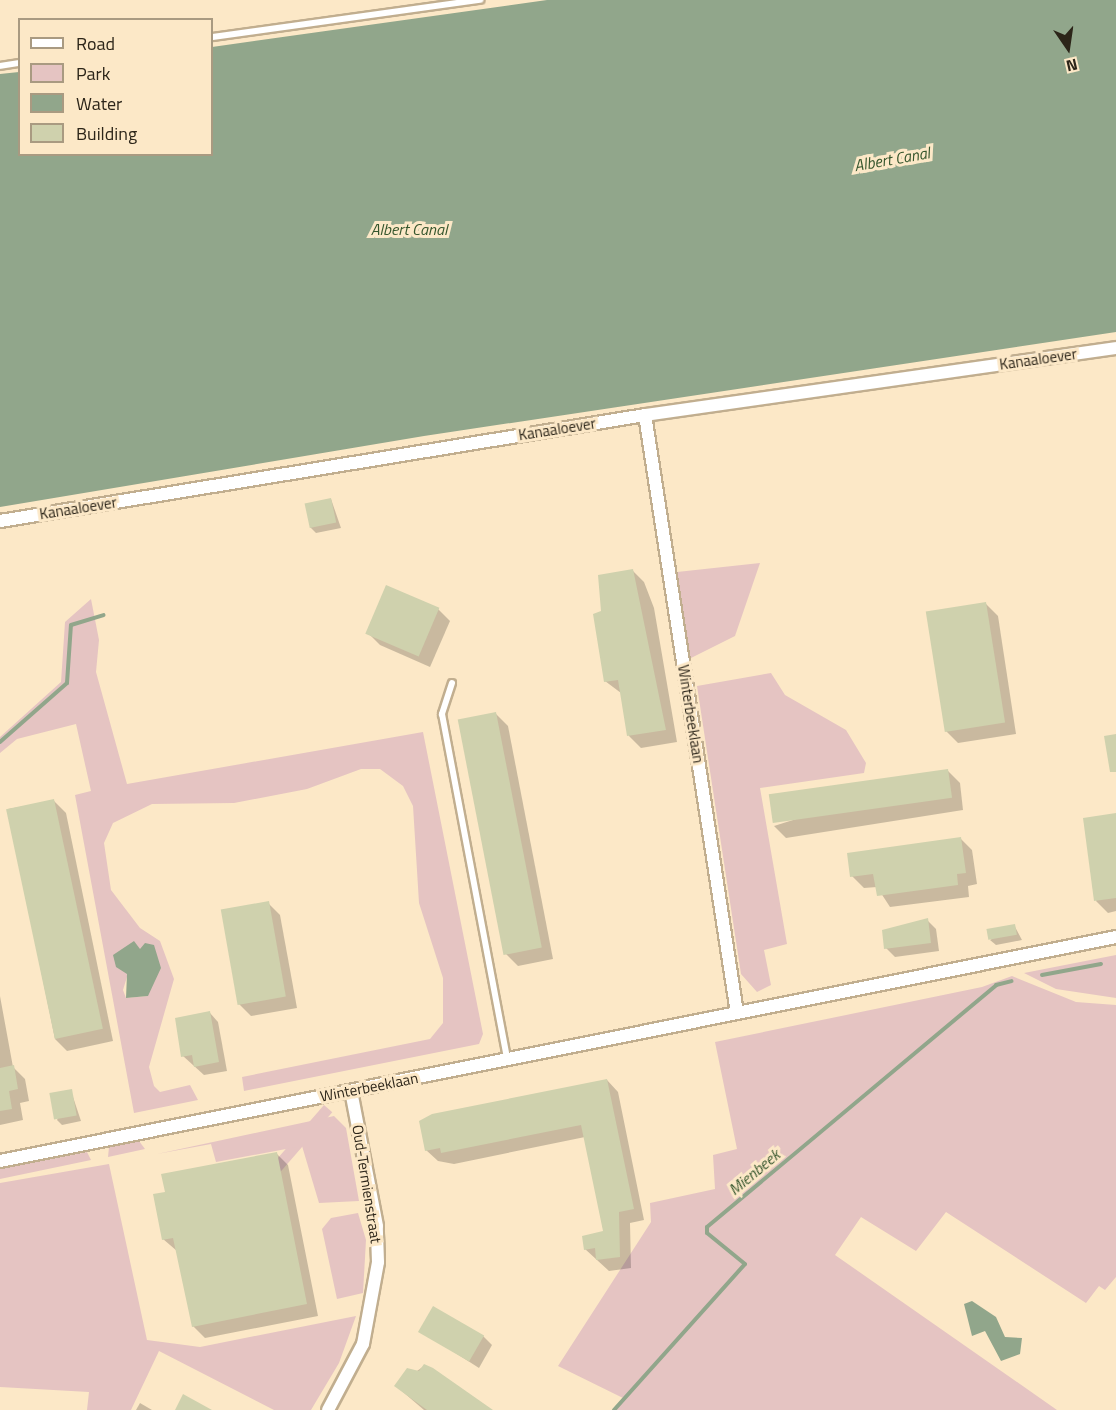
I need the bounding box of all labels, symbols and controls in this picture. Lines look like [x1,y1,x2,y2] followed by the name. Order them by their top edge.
[18,18,213,156] legend
[1038,18,1098,78] north arrow
[76,30,115,57] text: Road
[1064,53,1080,78] text: N
[76,60,110,87] text: Park
[76,90,122,117] text: Water
[76,120,137,147] text: Building
[853,143,931,175] water label: Albert Canal
[371,219,447,239] water label: Albert Canal
[998,345,1078,373] street label: Kanaaloever
[517,414,597,444] street label: Kanaaloever
[38,493,118,523] street label: Kanaaloever
[674,664,708,764] street label: Winterbeeklaan
[319,1069,419,1105] street label: Winterbeeklaan
[349,1123,385,1245] street label: Oud-Termienstraat
[724,1145,784,1199] water label: Mienbeek

